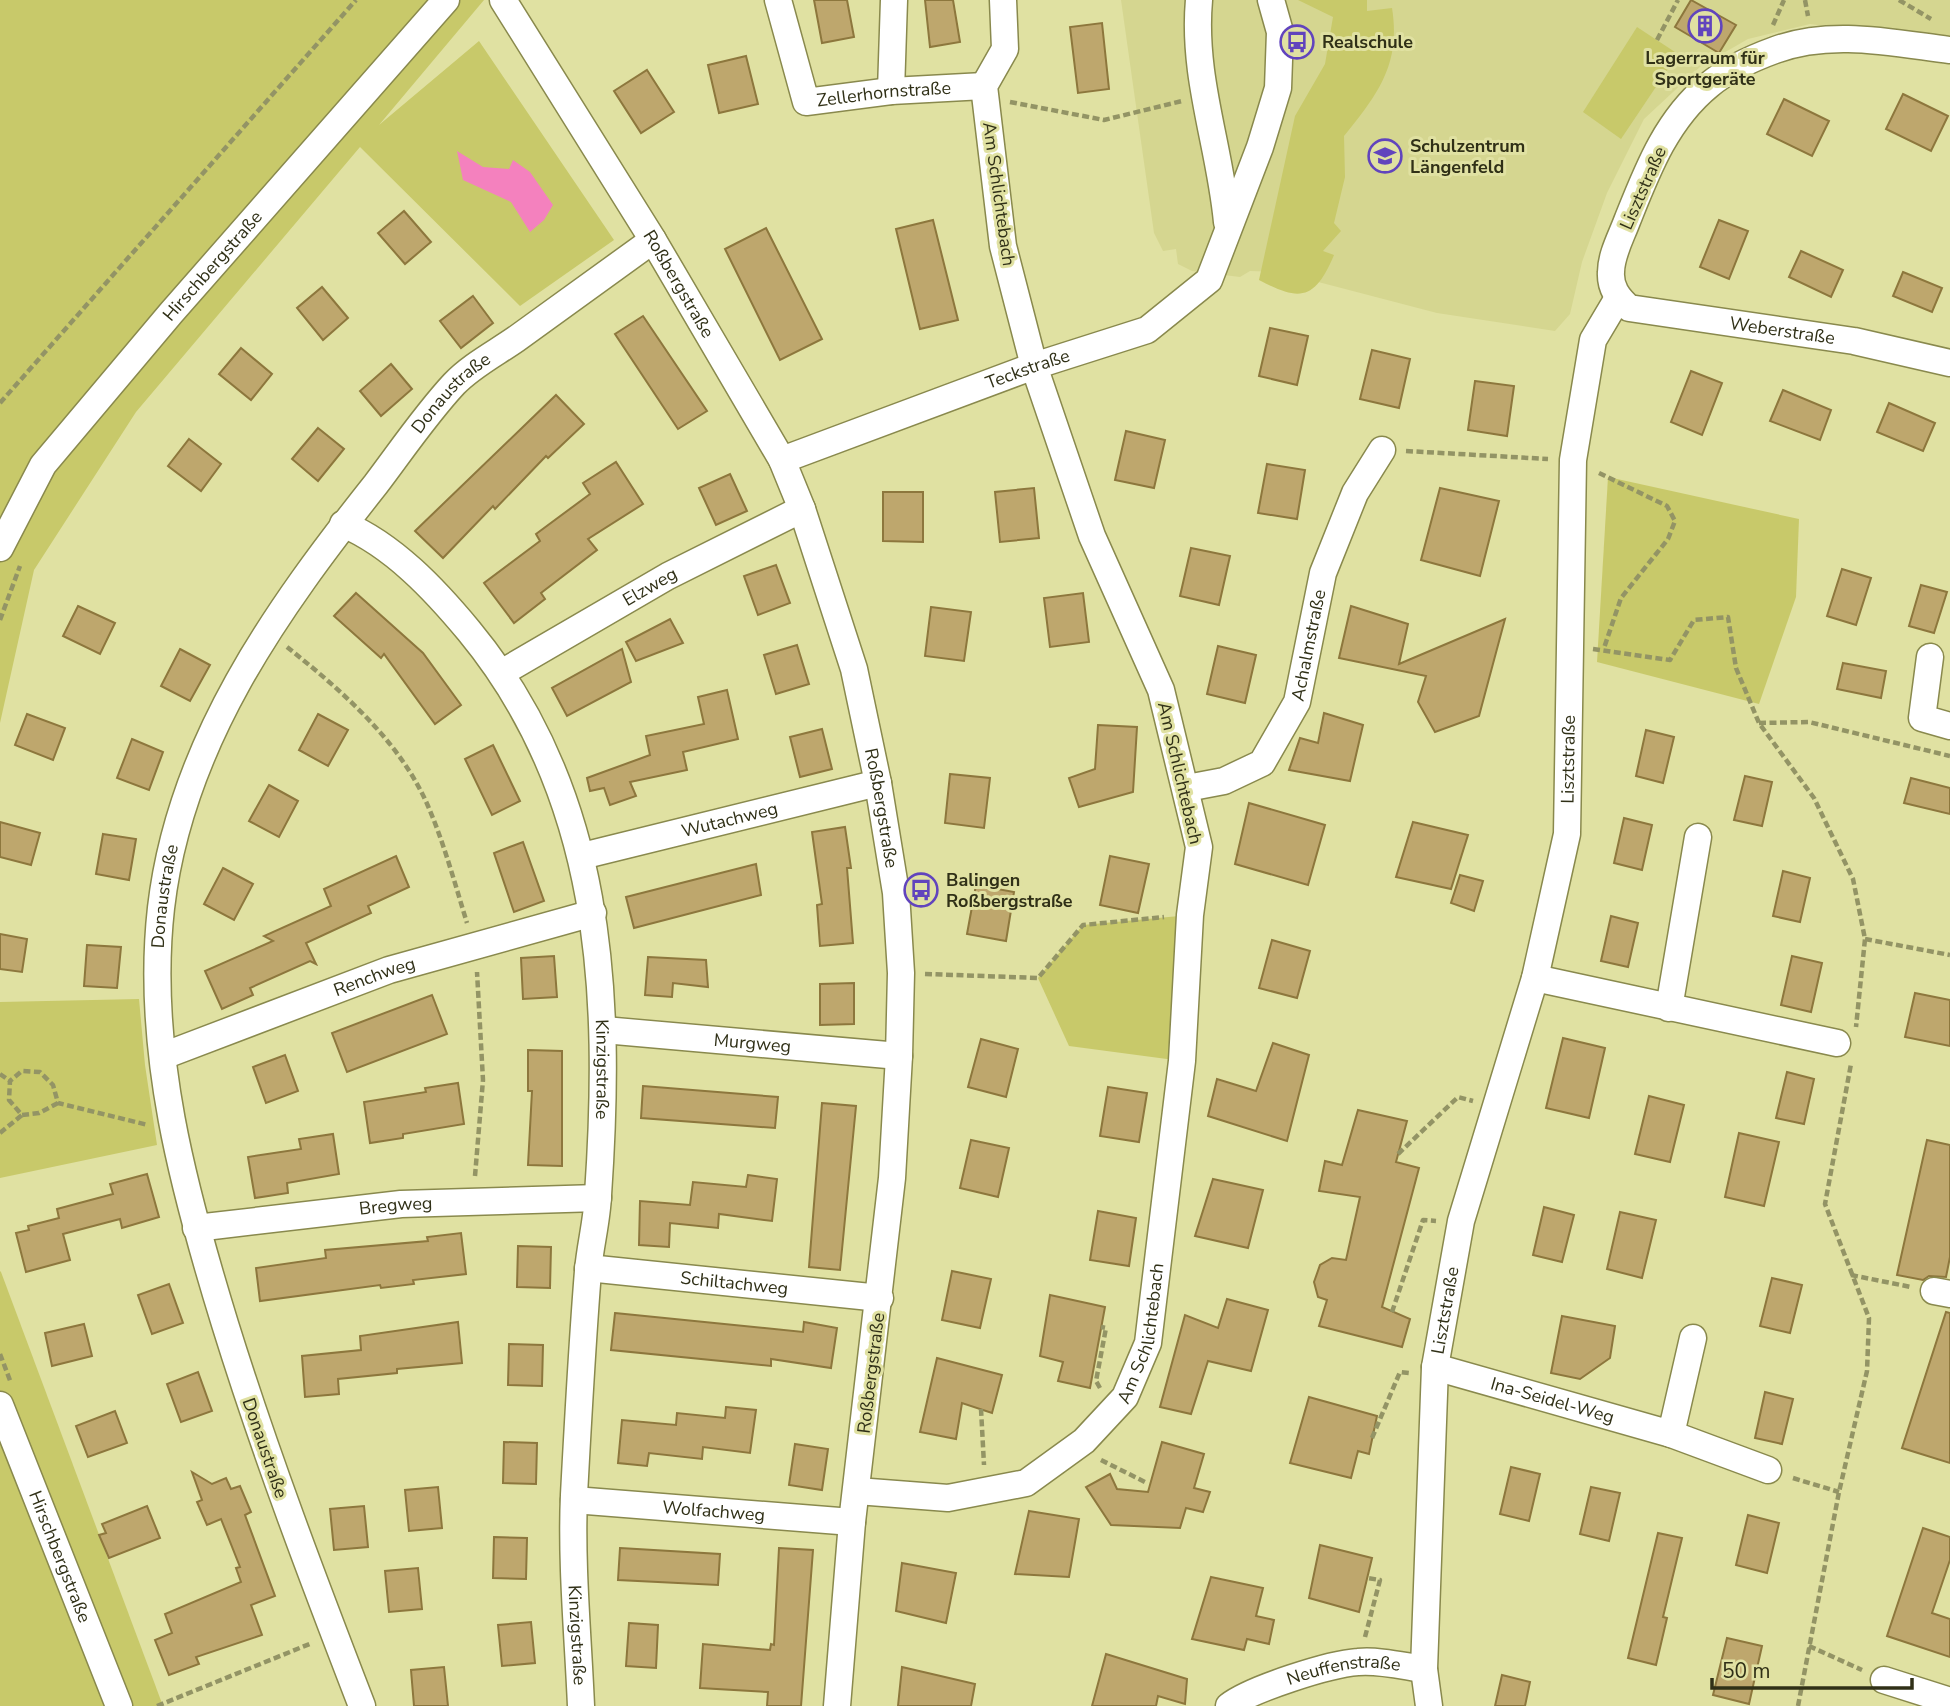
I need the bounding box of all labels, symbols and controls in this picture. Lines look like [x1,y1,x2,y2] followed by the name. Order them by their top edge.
[1686,7,1724,45] building icon: Lagerraum für Sportgeräte
[1278,23,1316,61] bus stop icon: Realschule
[1322,30,1413,54] place label: Realschule
[1645,46,1765,91] place label: Lagerraum für Sportgeräte
[815,76,952,113] street label: Zellerhornstraße
[977,120,1021,268] street label: Am Schlichtebach
[1410,134,1525,179] place label: Schulzentrum Längenfeld
[1366,137,1404,175] school or university icon: Schulzentrum Längenfeld
[1614,143,1672,233] street label: Lisztstraße
[157,205,268,326] street label: Hirschbergstraße
[638,225,720,342] street label: Roßbergstraße
[1728,311,1836,350] street label: Weberstraße
[982,343,1073,395] street label: Teckstraße
[406,347,495,438] street label: Donaustraße
[618,561,681,612] street label: Elzweg
[1285,587,1331,703] street label: Achalmstraße
[1152,700,1208,846] street label: Am Schlichtebach
[1555,715,1581,804] street label: Lisztstraße
[859,746,904,870] street label: Roßbergstraße
[679,796,780,843] street label: Wutachweg
[146,842,184,949] street label: Donaustraße
[946,868,1073,913] place label: Balingen Roßbergstraße
[902,871,940,909] bus stop icon: Balingen Roßbergstraße
[330,951,418,1002] street label: Renchweg
[590,1019,615,1120] street label: Kinzigstraße
[713,1028,792,1058] street label: Murgweg
[358,1191,433,1221] street label: Bregweg
[1112,1262,1170,1407] street label: Am Schlichtebach
[1425,1265,1465,1356] street label: Lisztstraße
[679,1266,789,1301] street label: Schiltachweg
[852,1311,890,1435] street label: Roßbergstraße
[1488,1371,1617,1429] street label: Ina-Seidel-Weg
[237,1395,293,1501] street label: Donaustraße
[23,1487,97,1626] street label: Hirschbergstraße
[661,1495,766,1527] street label: Wolfachweg
[563,1584,592,1686] street label: Kinzigstraße
[1712,1646,1912,1690] scale bar
[1283,1650,1402,1691] street label: Neuffenstraße
[1722,1657,1771,1685] text: 50 m

